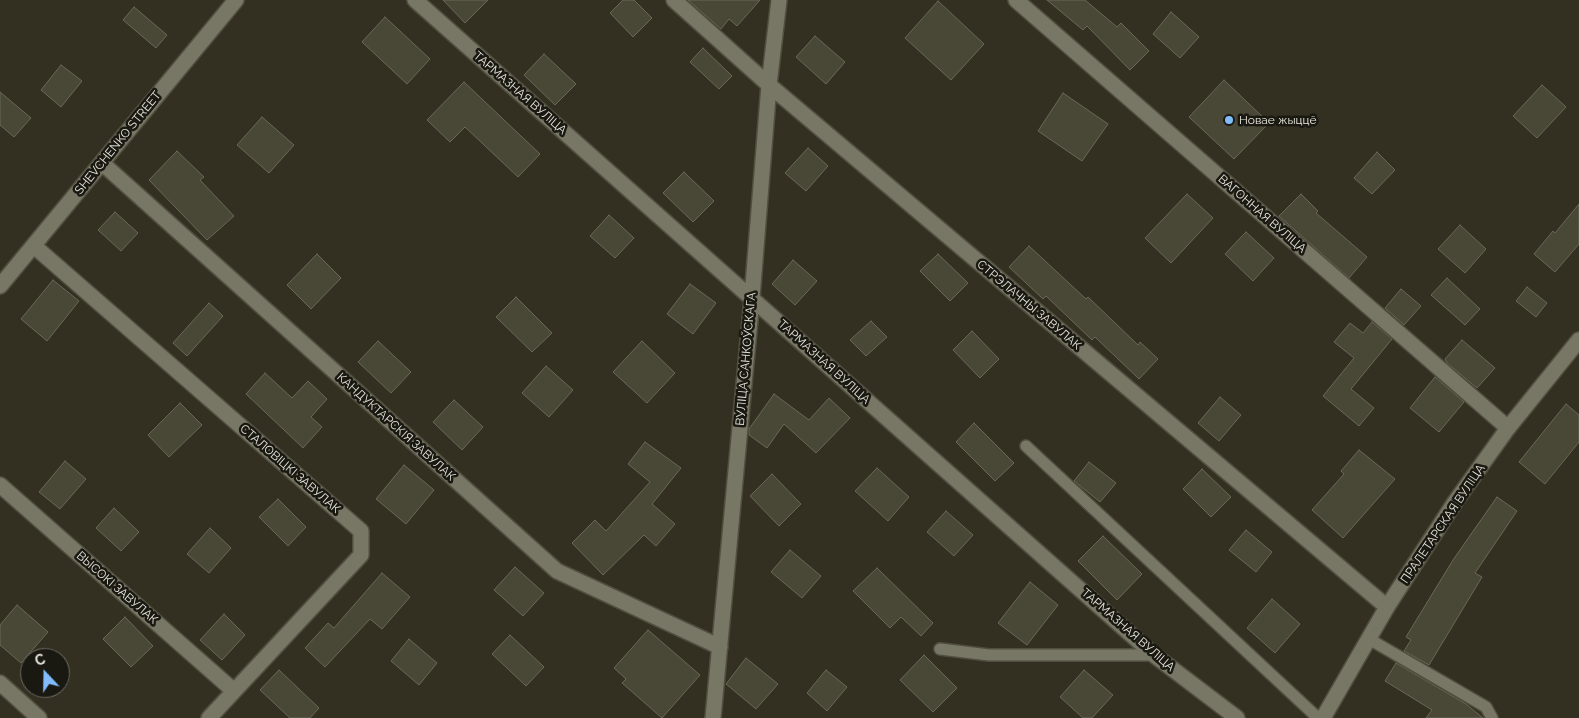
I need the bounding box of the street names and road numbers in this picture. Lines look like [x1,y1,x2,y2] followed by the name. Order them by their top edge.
[470,49,570,137] street label: ТАРМАЗНАЯ ВУЛІЦА
[72,88,164,198] street label: SHEVCHENKO STREET
[1215,172,1309,256] street label: ВАГОННАЯ ВУЛІЦА
[974,257,1084,353] street label: СТРЭЛАЧНЫ ЗАВУЛАК
[733,292,759,426] street label: ВУЛІЦА САНКОЎСКАГА
[775,317,873,407] street label: ТАРМАЗНАЯ ВУЛІЦА
[334,370,458,484] street label: КАНДУКТАРСКІЯ ЗАВУЛАК
[237,421,343,517] street label: СТАЛОВІЦКІ ЗАВУЛАК
[1398,462,1488,586] street label: ПРАЛЕТАРСКАЯ ВУЛІЦА
[73,549,161,627] street label: ВЫСОКІ ЗАВУЛАК
[1078,586,1178,674] street label: ТАРМАЗНАЯ ВУЛІЦА

